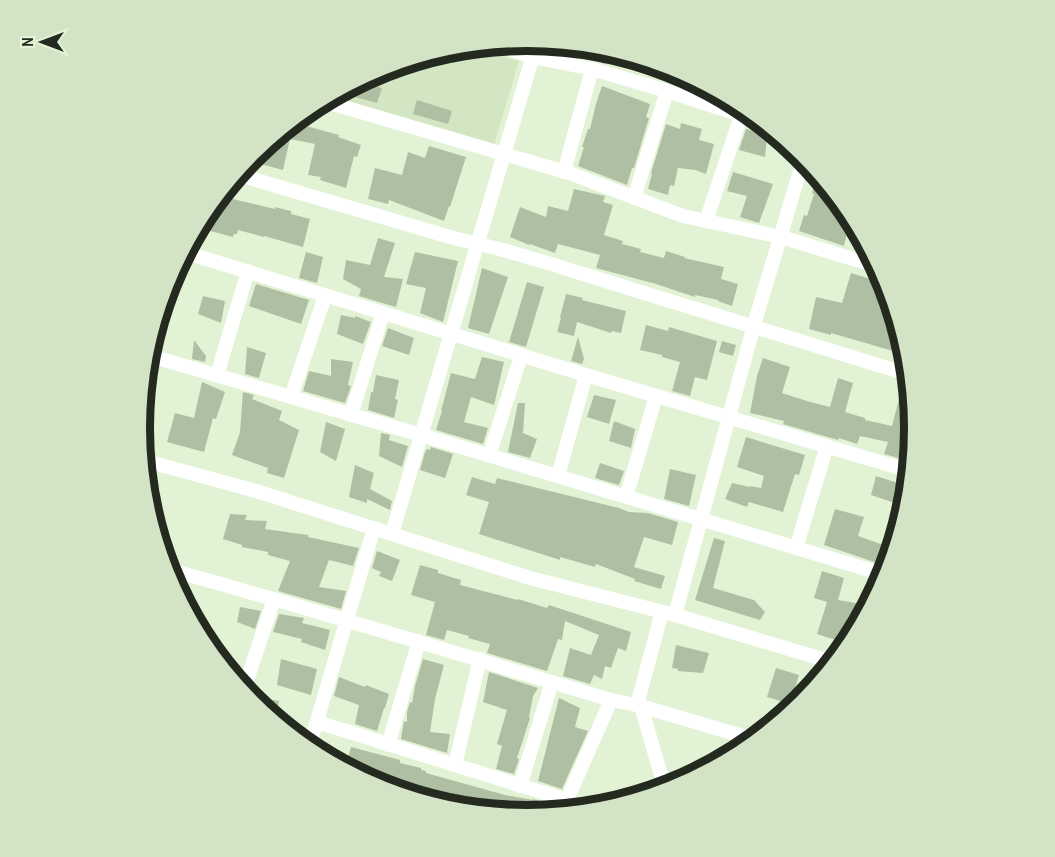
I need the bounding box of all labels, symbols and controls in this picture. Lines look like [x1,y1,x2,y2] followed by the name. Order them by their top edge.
[12,12,72,72] north arrow
[16,37,38,47] text: N

